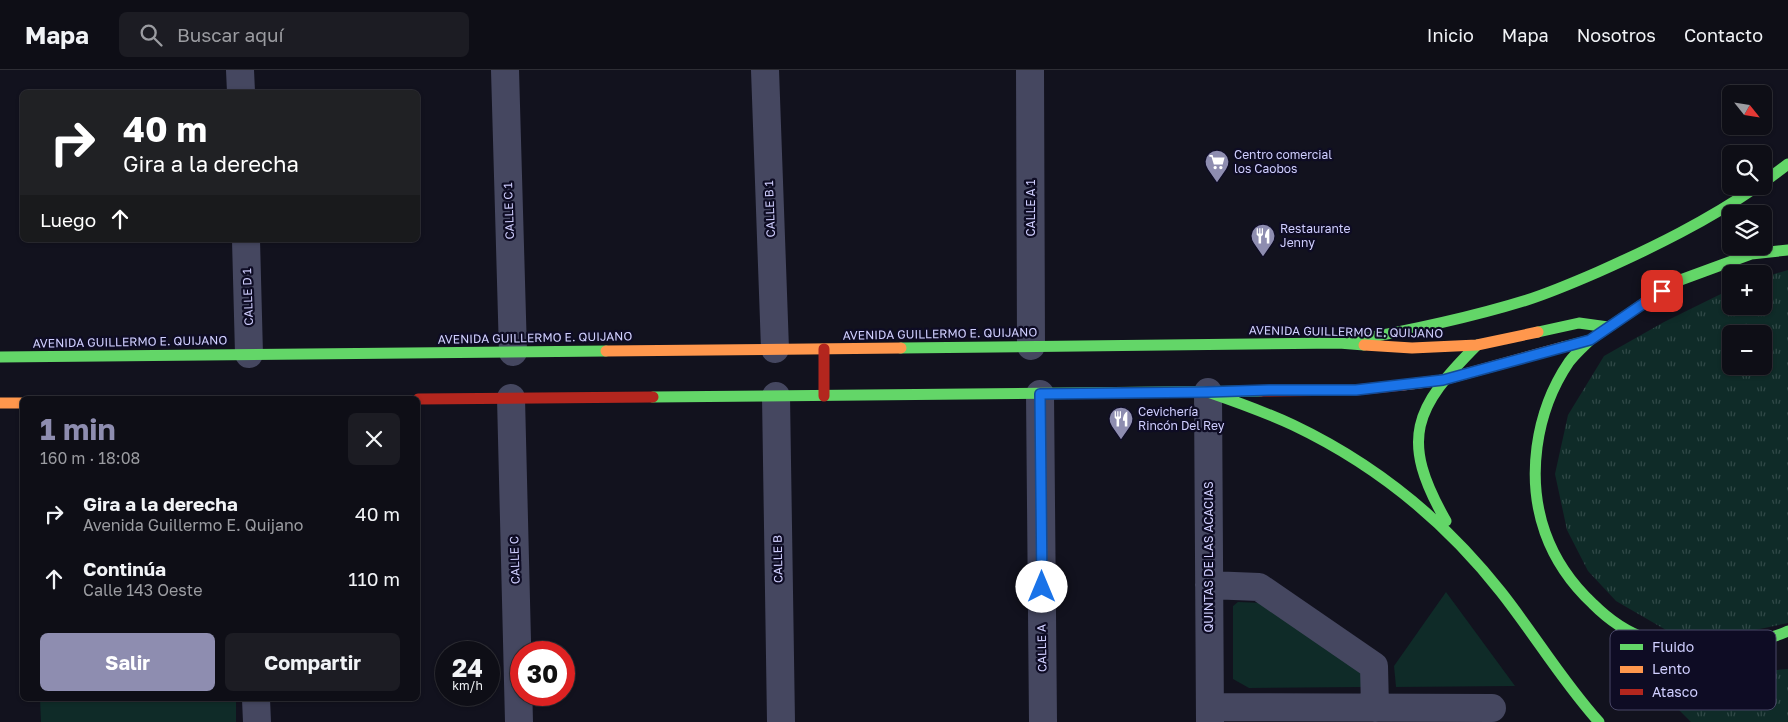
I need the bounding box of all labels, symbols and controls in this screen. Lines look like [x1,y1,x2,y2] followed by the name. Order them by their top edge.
[119,12,469,57] search box
[25,20,89,49] text: Mapa
[137,21,165,49] icon: search
[177,23,284,46] text: Buscar aquí
[1427,24,1474,46] text: Inicio
[1502,24,1549,46] text: Mapa
[1577,24,1656,46] text: Nosotros
[1684,24,1763,46] text: Contacto
[1722,85,1772,135] north arrow
[1722,85,1772,375] map controls
[123,108,207,150] text: 40 m
[40,110,105,175] icon: right
[1722,145,1772,195] button: search
[1234,147,1332,176] place label: Centro comercial los Caobos
[1204,149,1230,183] supermarket icon: Centro comercial los Caobos
[123,150,299,177] text: Gira a la derecha
[1023,179,1038,236] street label: CALLE A 1
[761,180,778,238] street label: CALLE B 1
[500,182,517,240] street label: CALLE C 1
[106,205,134,233] icon: ahead
[1722,205,1772,255] button: layers
[40,208,96,231] text: Luego
[1280,221,1351,250] place label: Restaurante Jenny
[1250,223,1276,257] restaurant icon: Restaurante Jenny
[1722,265,1772,315] button: +
[239,268,256,326] street label: CALLE D 1
[1641,270,1683,312] pin
[1648,277,1676,305] icon: arrive
[1249,322,1443,341] street label: AVENIDA GUILLERMO E. QUIJANO
[843,324,1037,343] street label: AVENIDA GUILLERMO E. QUIJANO
[1722,325,1772,375] button: −
[438,328,632,347] street label: AVENIDA GUILLERMO E. QUIJANO
[33,332,227,351] street label: AVENIDA GUILLERMO E. QUIJANO
[1138,404,1225,433] place label: Cevichería Rincón Del Rey
[1108,406,1134,440] restaurant icon: Cevichería Rincón Del Rey
[40,411,116,447] text: 1 min
[348,413,400,465] button: close
[40,448,140,468] text: 160 m · 18:08
[1201,481,1216,633] street label: QUINTAS DE LAS ACACIAS
[83,492,238,515] text: Gira a la derecha
[40,500,68,528] icon: right
[355,502,400,525] text: 40 m
[83,515,303,535] text: Avenida Guillermo E. Quijano
[770,535,785,583] street label: CALLE B
[506,536,523,584] street label: CALLE C
[83,557,166,580] text: Continúa
[1015,560,1067,612] position arrow
[40,565,68,593] icon: ahead
[348,567,400,590] text: 110 m
[83,580,202,600] text: Calle 143 Oeste
[1034,624,1049,672] street label: CALLE A
[1610,630,1776,710] legend
[40,633,215,691] button: Salir
[225,633,400,691] button: Compartir
[1652,638,1694,655] text: Fluido
[510,641,575,706] speed limit sign: 30
[452,652,483,683] text: 24
[1652,660,1690,677] text: Lento
[452,678,483,693] text: km/h
[1652,683,1698,700] text: Atasco

